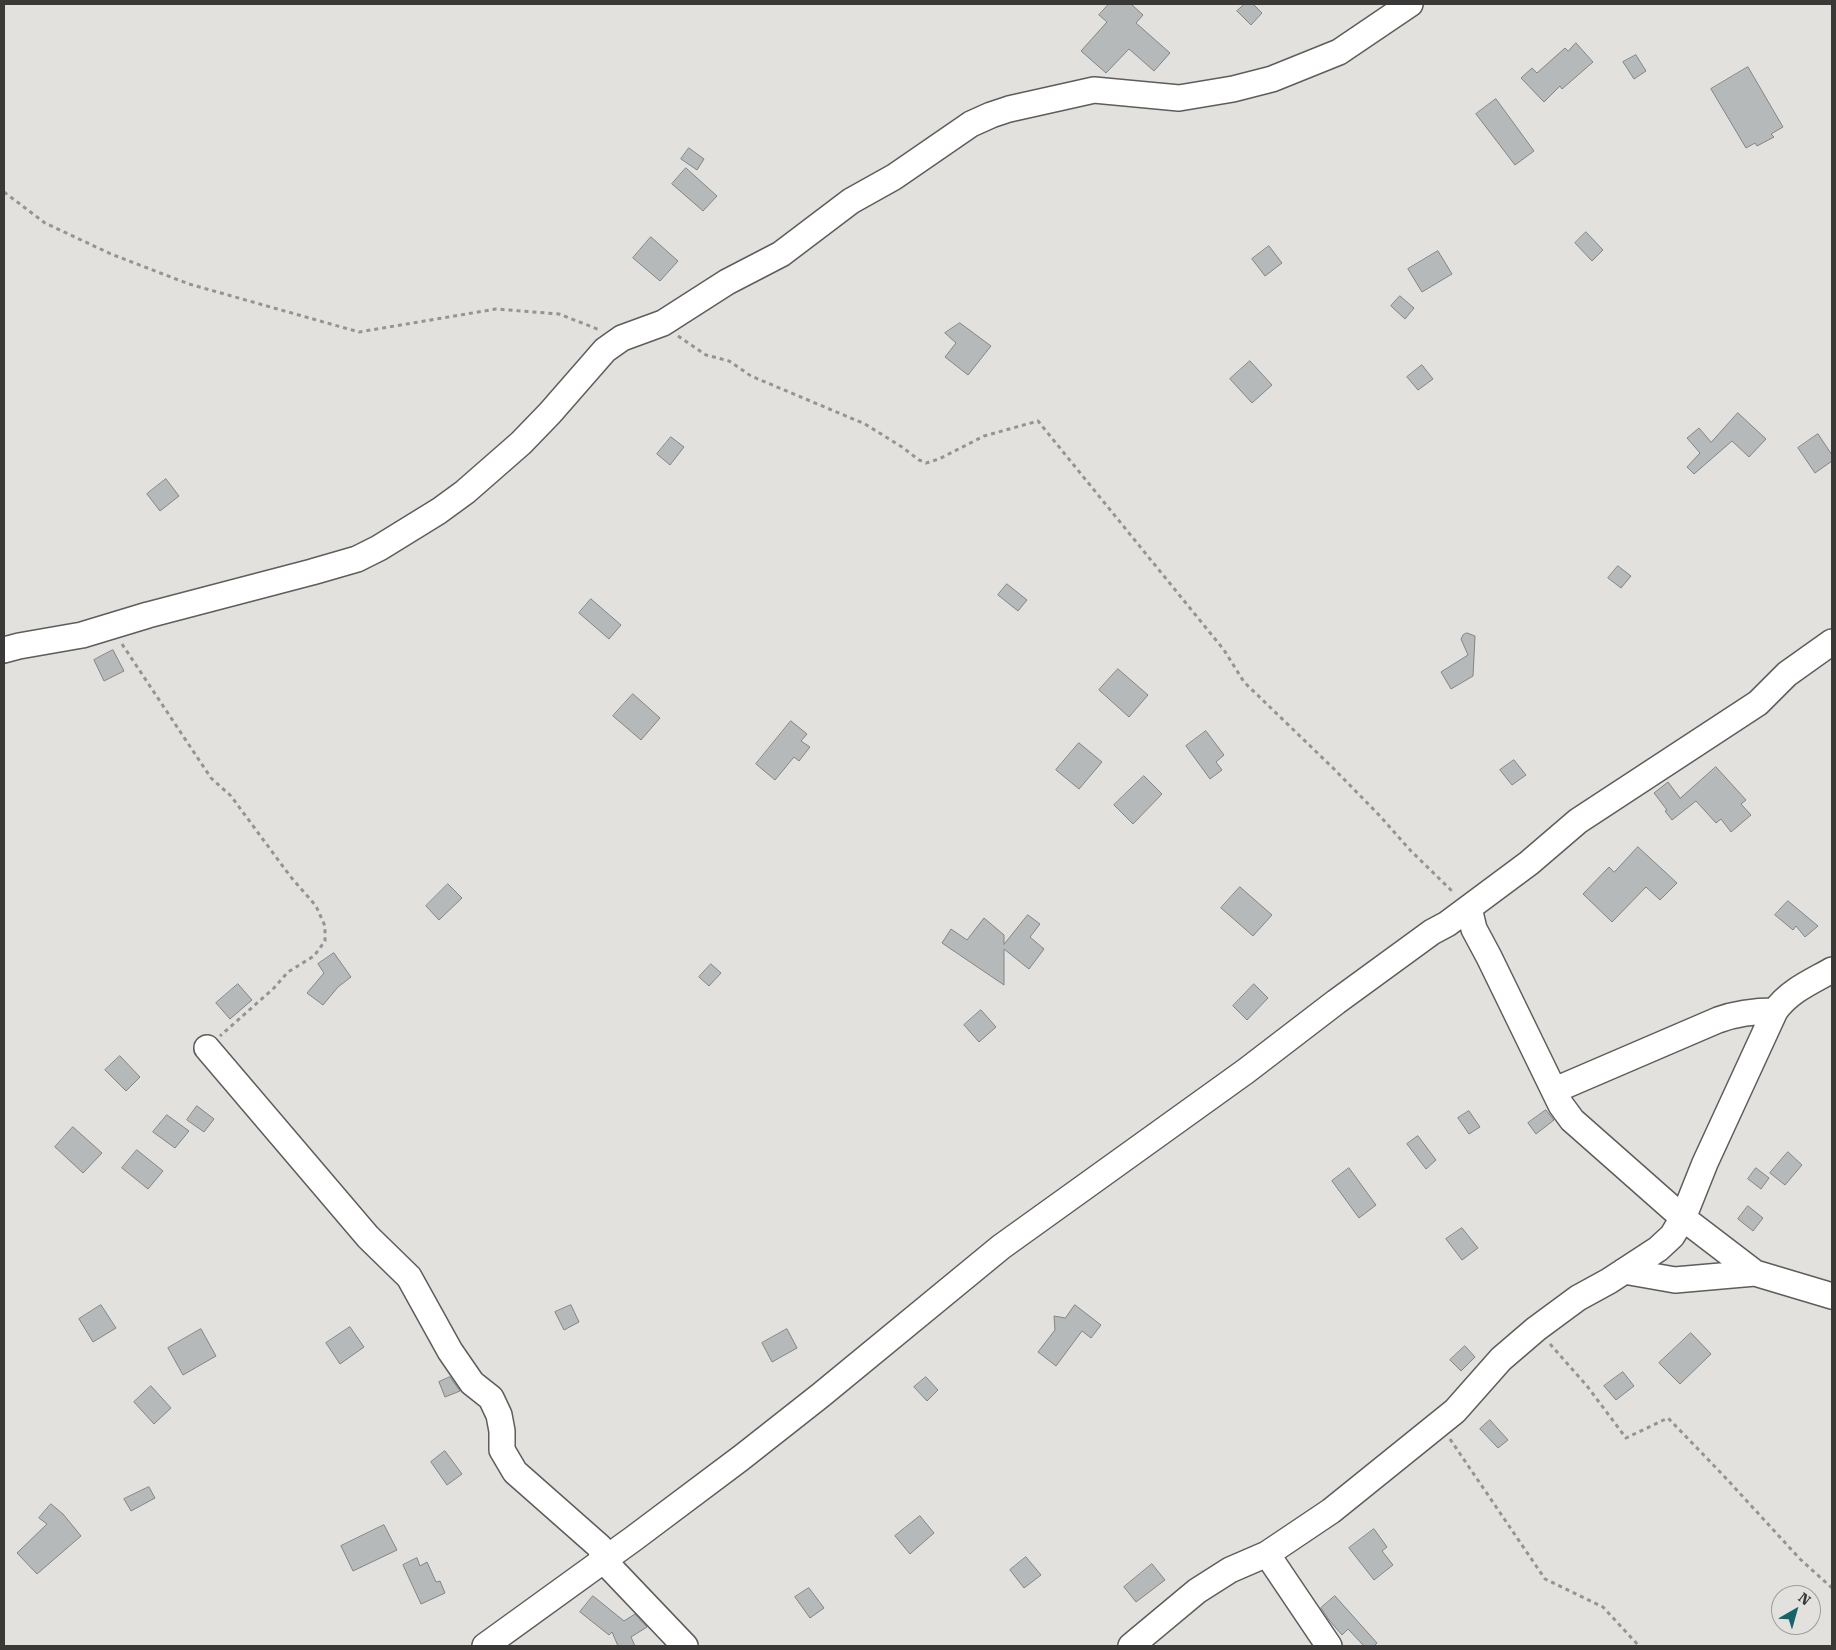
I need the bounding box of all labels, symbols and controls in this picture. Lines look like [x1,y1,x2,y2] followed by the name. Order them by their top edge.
[1771,1585,1821,1635] north arrow
[1795,1589,1814,1609] text: N

